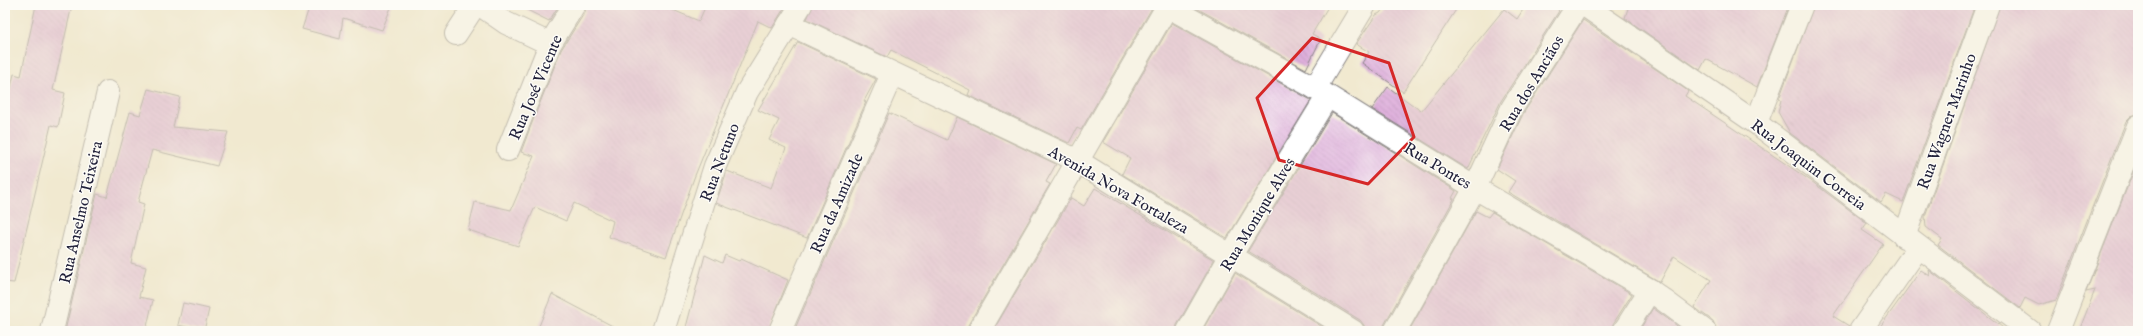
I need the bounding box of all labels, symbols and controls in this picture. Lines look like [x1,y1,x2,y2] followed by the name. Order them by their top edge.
[506,32,568,143] street label: Rua José Vicente
[1496,32,1569,136] street label: Rua dos Anciãos
[1914,50,1982,193] street label: Rua Wagner Marinho
[1746,116,1869,215] street label: Rua Joaquim Correia
[697,120,745,205] street label: Rua Netuno
[56,139,108,286] street label: Rua Anselmo Teixeira
[1400,139,1475,195] street label: Rua Pontes
[1043,142,1192,239] street label: Avenida Nova Fortaleza
[807,151,869,257] street label: Rua da Amizade
[1217,154,1301,275] street label: Rua Monique Alves

